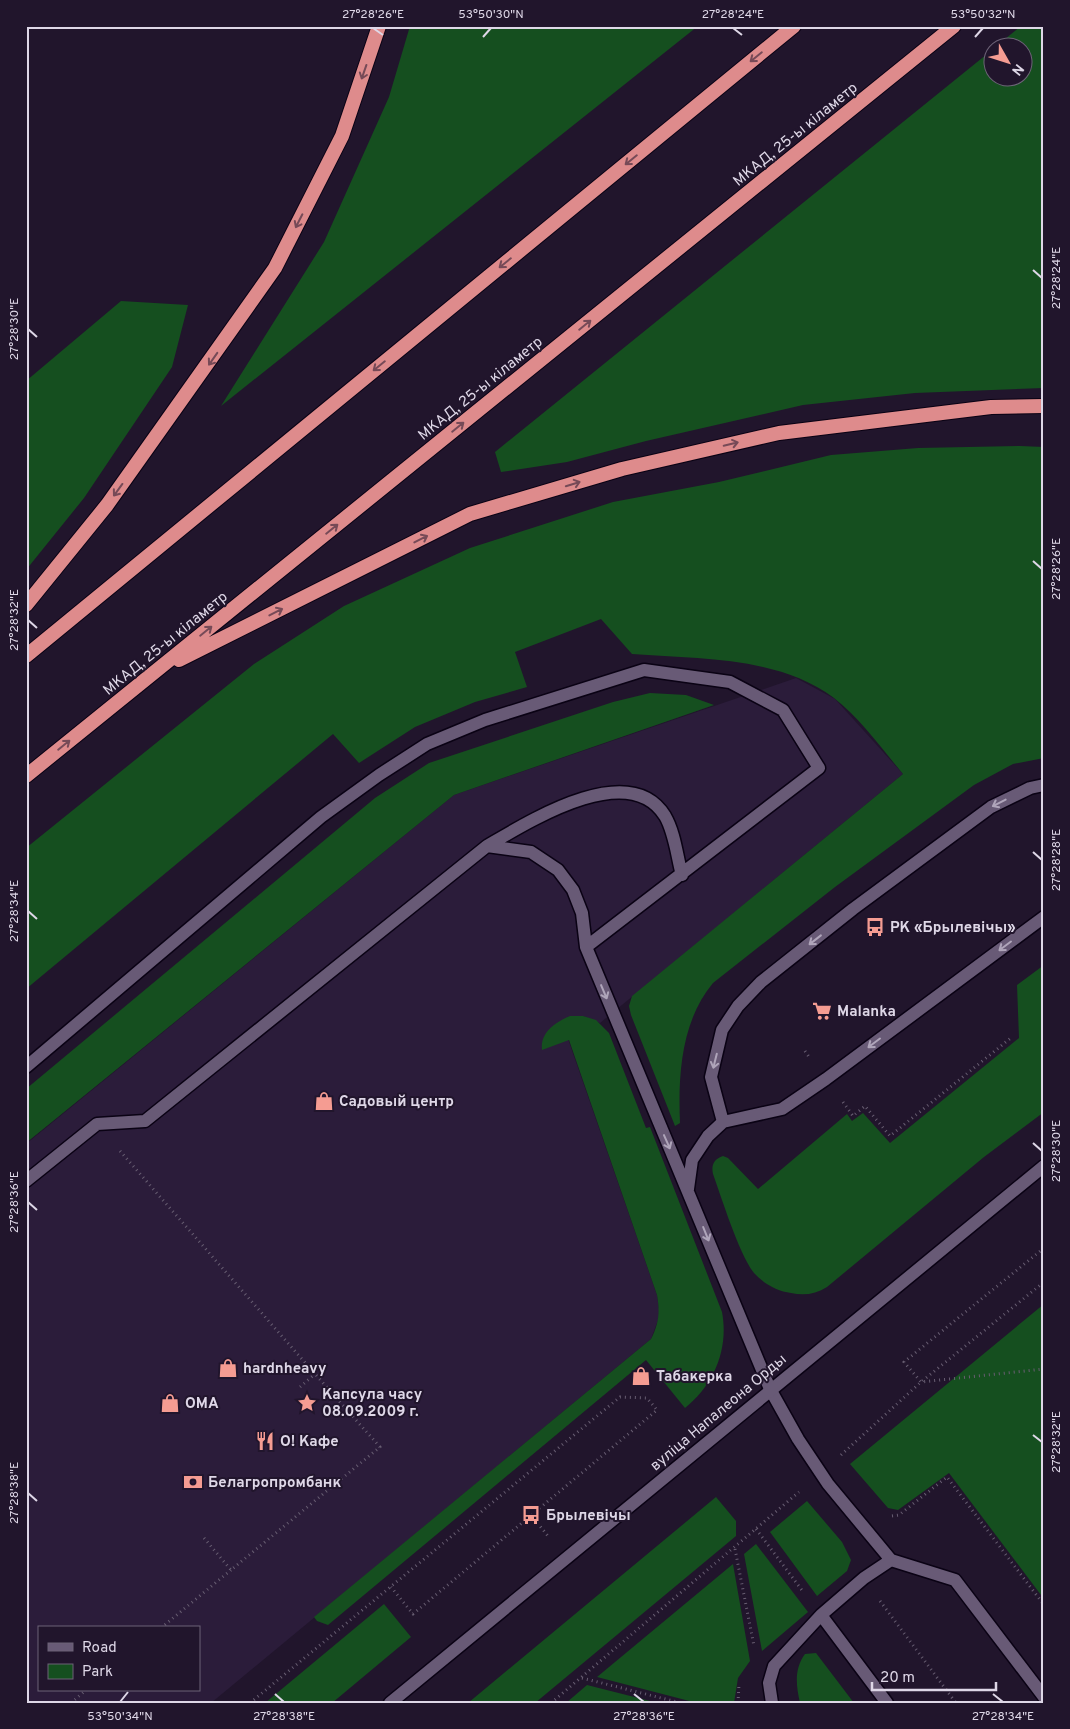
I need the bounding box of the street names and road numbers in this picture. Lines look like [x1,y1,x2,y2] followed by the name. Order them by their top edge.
[730,79,862,191] street label: МКАД, 25-ы кіламетр
[415,333,547,445] street label: МКАД, 25-ы кіламетр
[100,588,232,700] street label: МКАД, 25-ы кіламетр
[647,1351,791,1476] street label: вуліца Напалеона Орды

